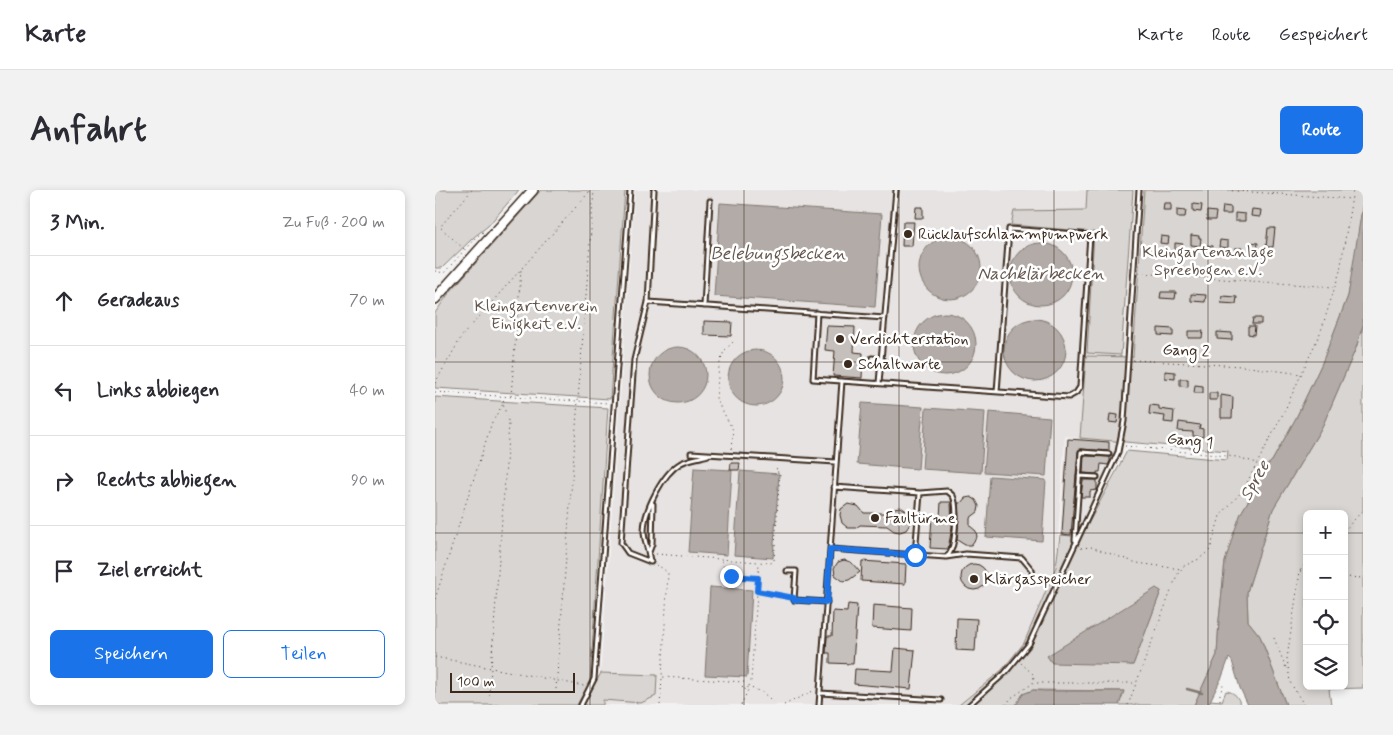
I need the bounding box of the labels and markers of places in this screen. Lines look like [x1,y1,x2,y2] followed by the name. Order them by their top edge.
[918,224,1108,245] place label: Rücklaufschlammpumpwerk
[902,228,914,240] marker: Rücklaufschlammpumpwerk
[850,329,968,350] place label: Verdichterstation
[834,333,846,345] marker: Verdichterstation
[858,354,942,375] place label: Schaltwarte
[842,358,854,370] marker: Schaltwarte
[885,508,956,529] place label: Faultürme
[869,512,881,524] marker: Faultürme
[984,569,1092,591] place label: Klärgasspeicher
[968,573,980,585] marker: Klärgasspeicher

